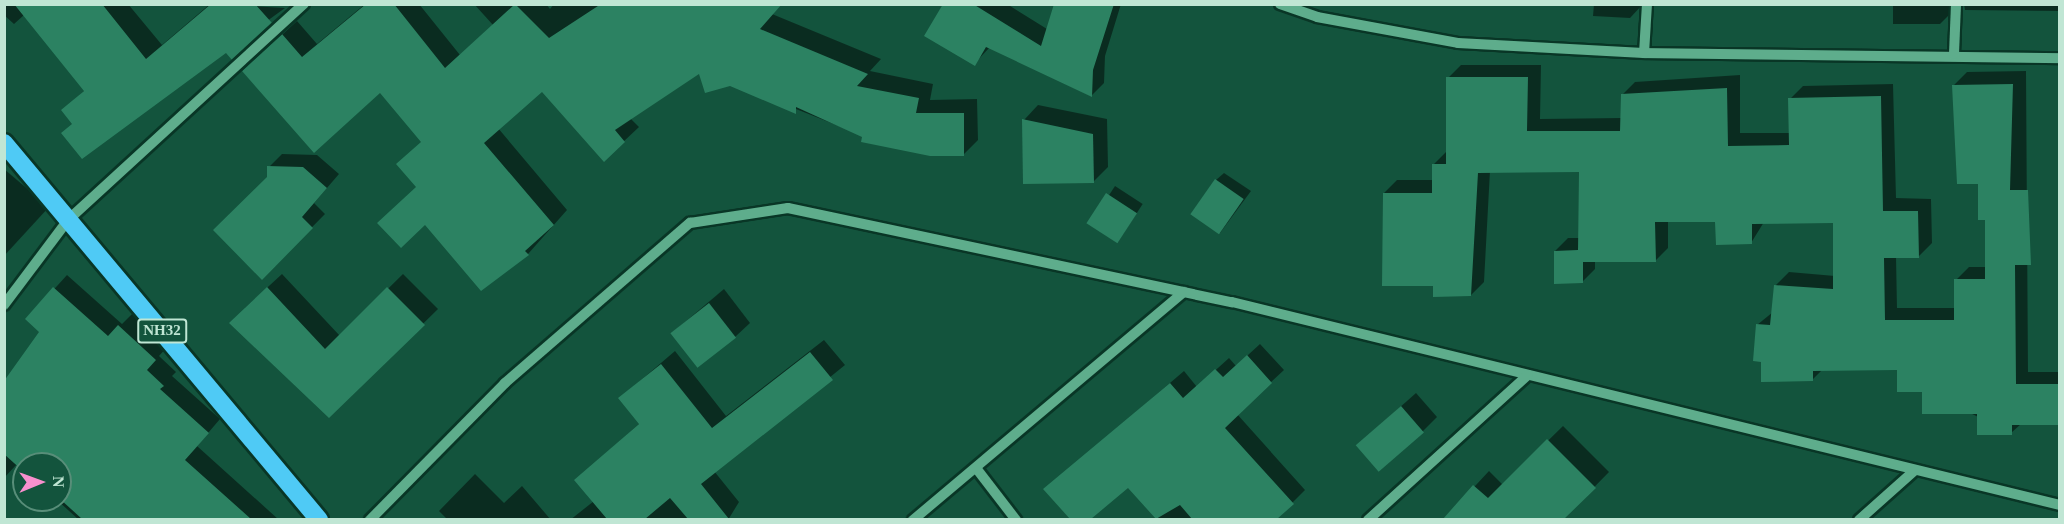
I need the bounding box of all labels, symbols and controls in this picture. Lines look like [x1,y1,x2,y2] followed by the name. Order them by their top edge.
[136,319,188,343] road number: NH32
[12,452,72,512] north arrow
[50,476,67,488] text: N

